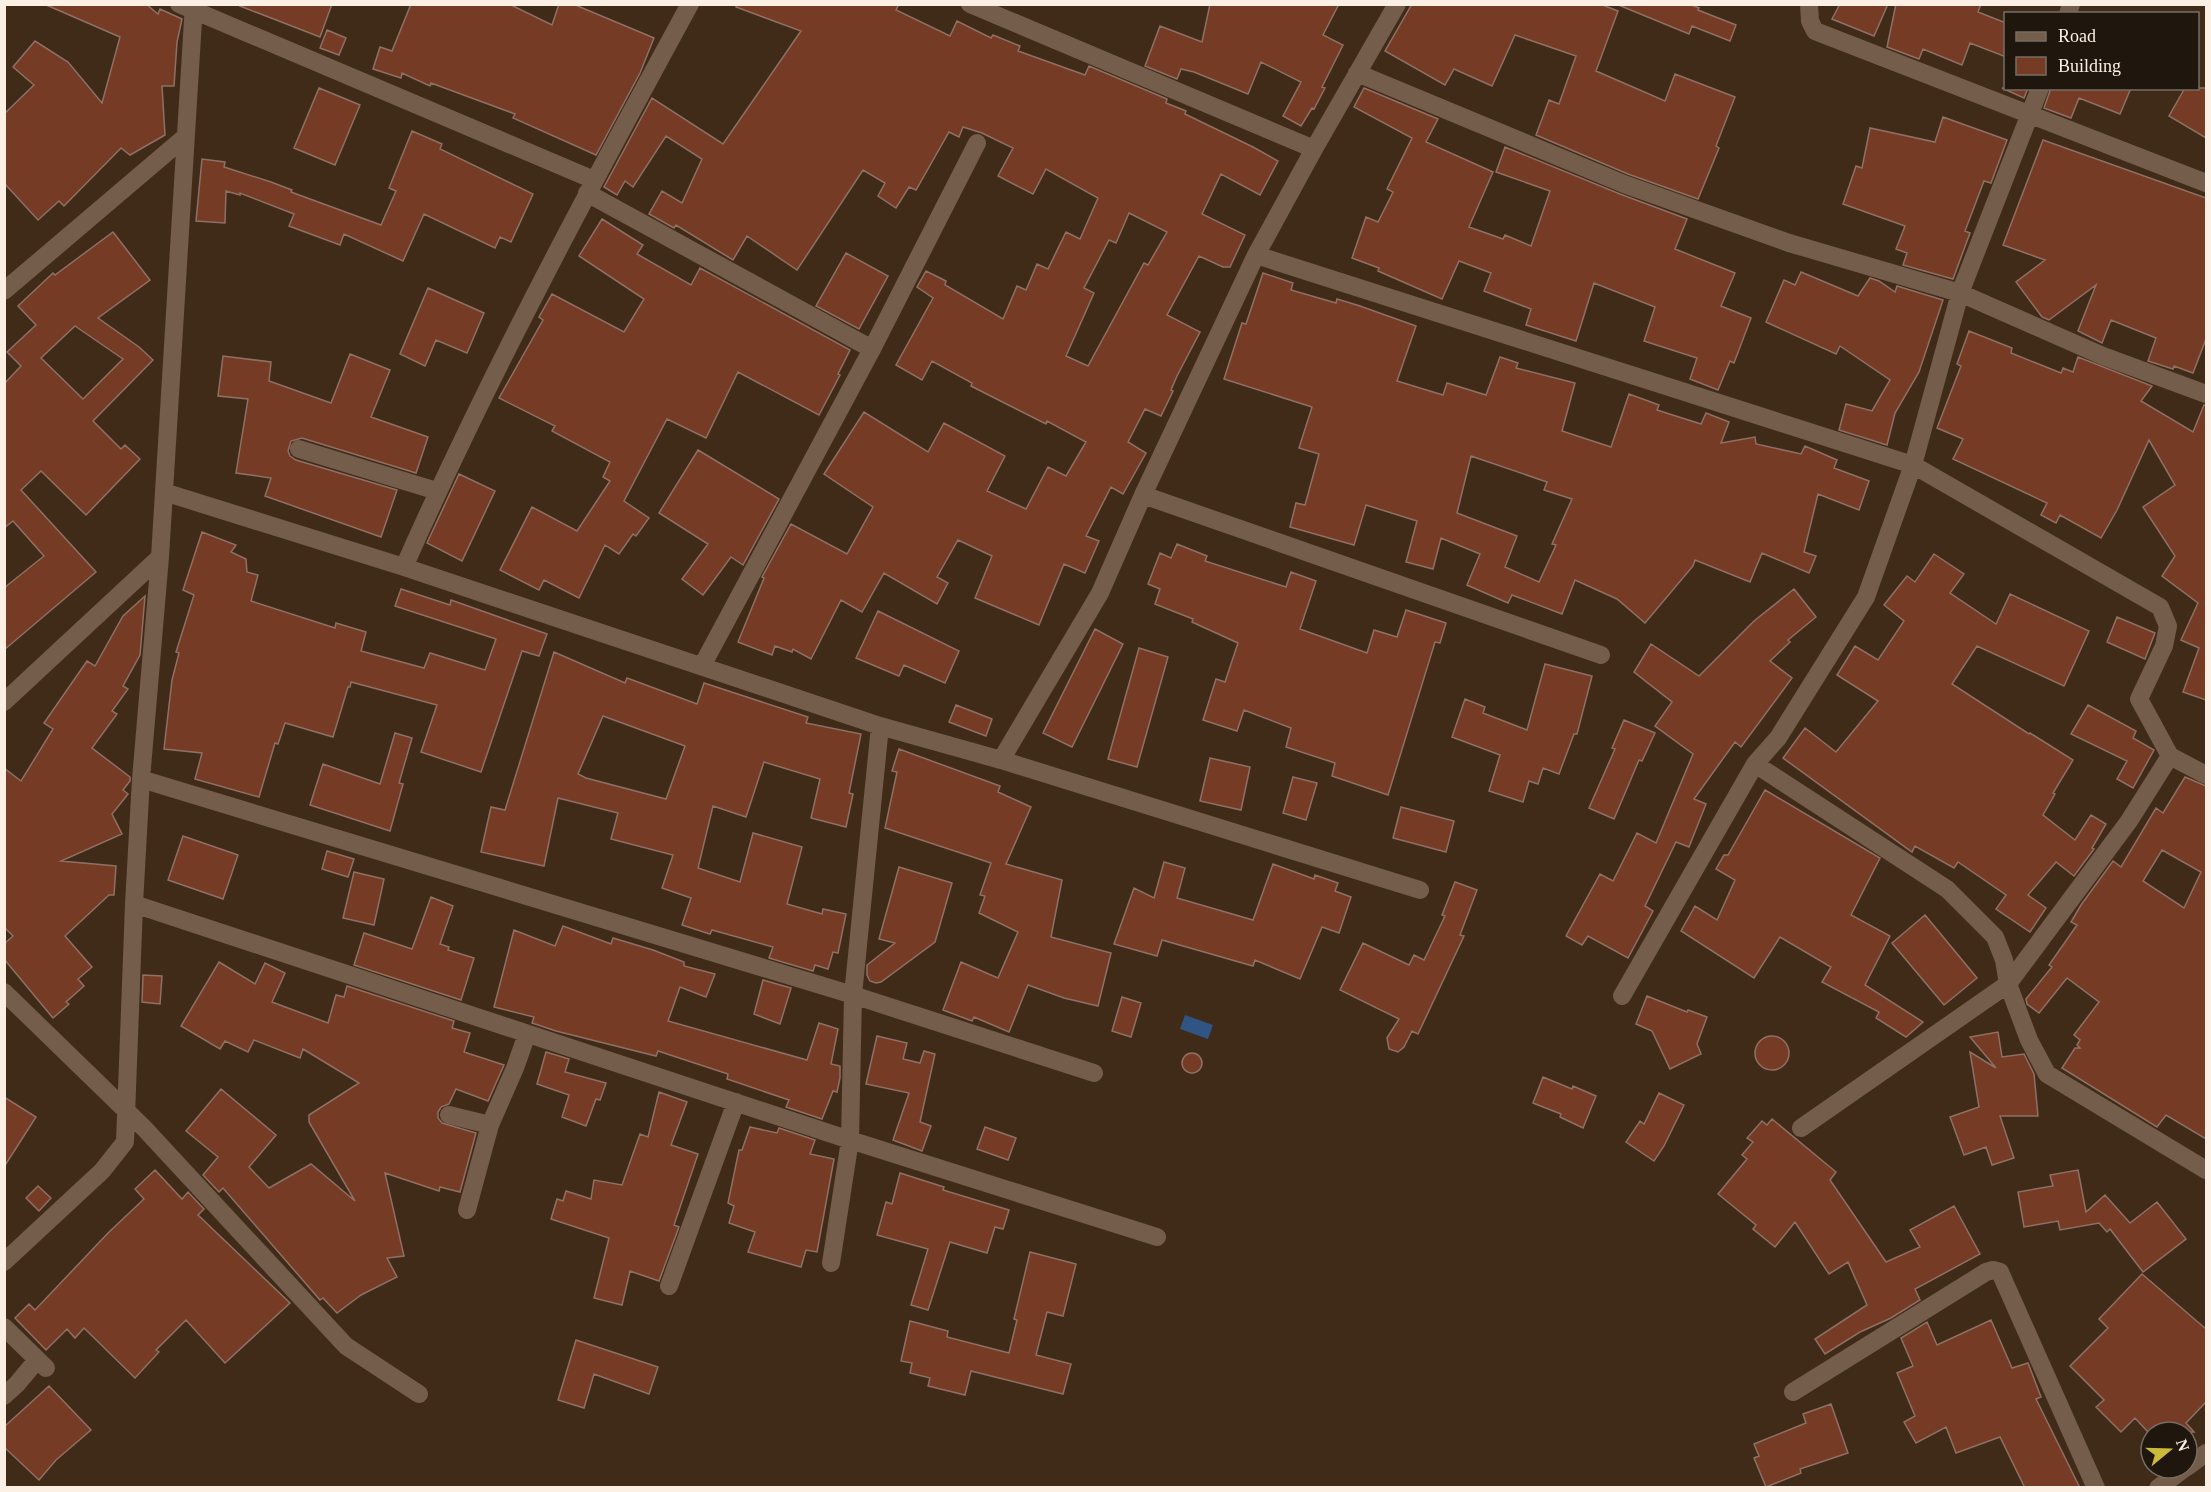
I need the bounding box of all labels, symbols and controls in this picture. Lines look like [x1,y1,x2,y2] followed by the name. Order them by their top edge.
[2004,12,2199,90] legend
[2058,26,2096,46] text: Road
[2058,56,2121,76] text: Building
[2139,1420,2199,1480] north arrow
[2173,1437,2193,1454] text: N

